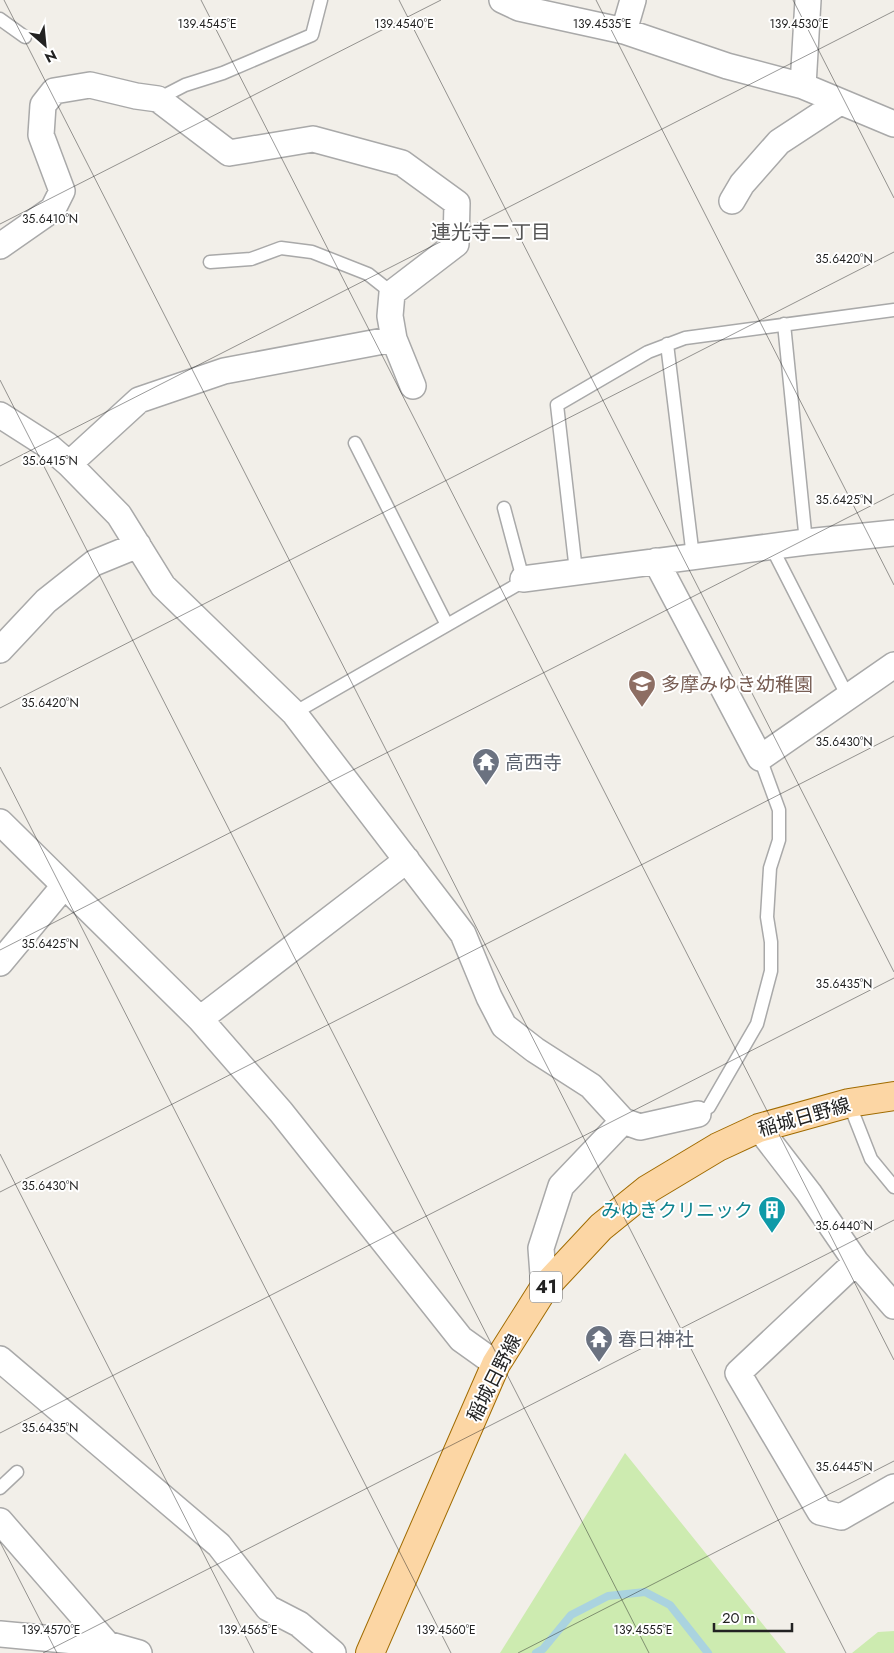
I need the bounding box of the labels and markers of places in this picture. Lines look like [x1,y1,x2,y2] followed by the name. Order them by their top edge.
[627,669,657,708] school or university icon: 多摩みゆき幼稚園
[661,671,813,698] place label: 多摩みゆき幼稚園
[471,747,501,786] temple icon: 高西寺
[505,749,562,776] place label: 高西寺
[757,1195,787,1234] building icon: みゆきクリニック
[601,1197,753,1224] place label: みゆきクリニック
[584,1324,614,1363] temple icon: 春日神社
[618,1326,694,1353] place label: 春日神社

